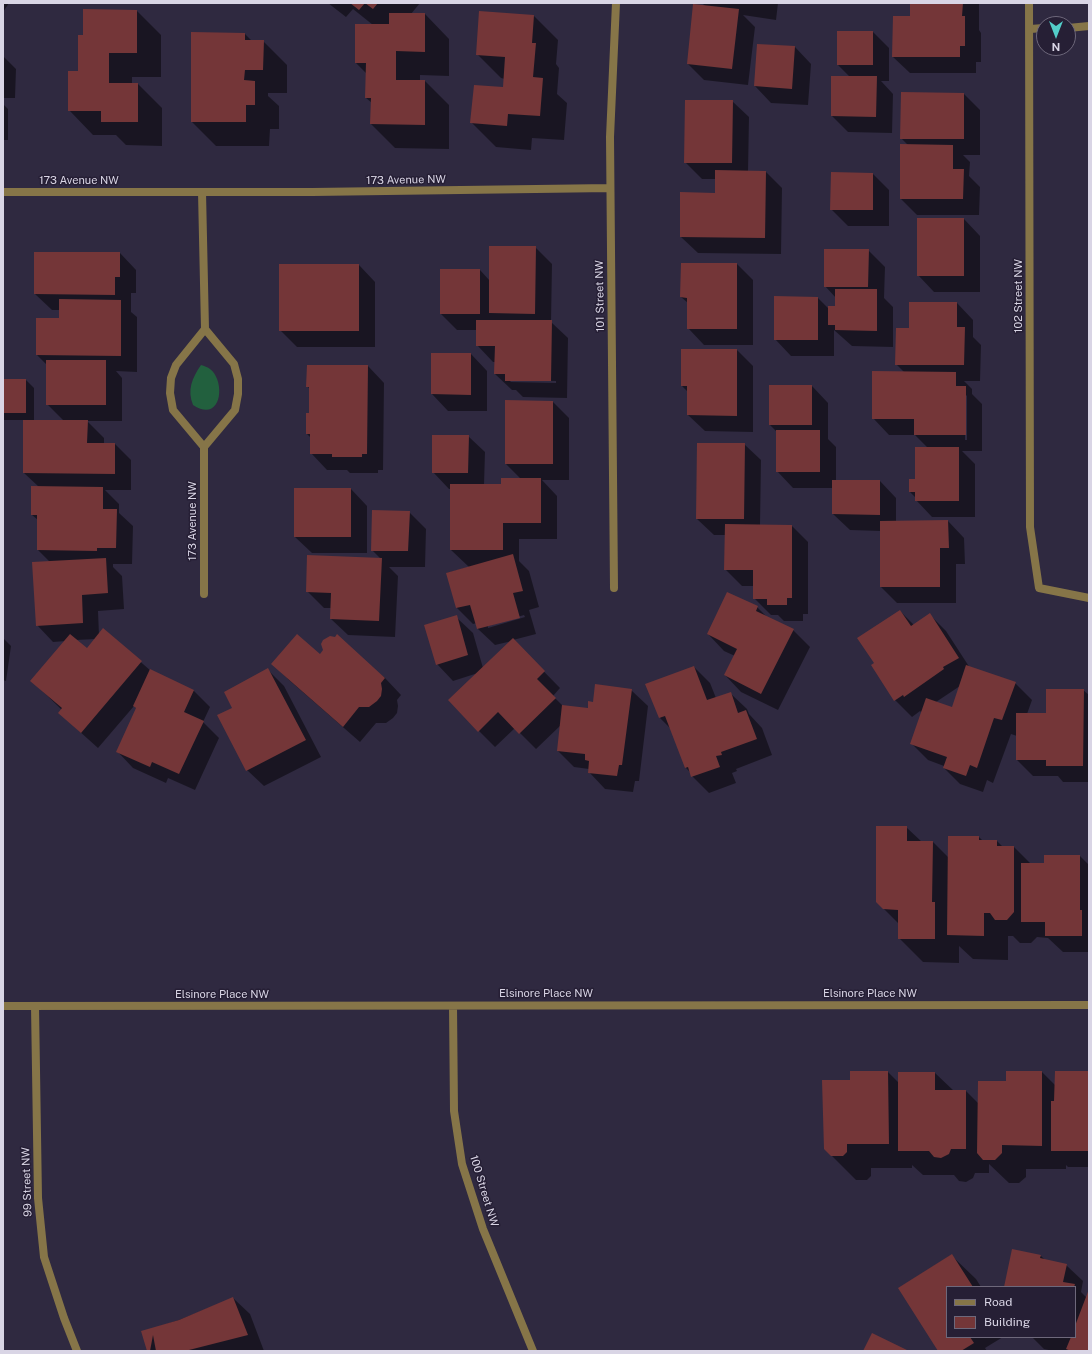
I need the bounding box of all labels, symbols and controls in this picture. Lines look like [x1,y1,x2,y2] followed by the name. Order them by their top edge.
[1036,16,1076,56] north arrow
[1052,41,1060,53] text: N
[366,173,446,187] street label: 173 Avenue NW
[39,174,119,188] street label: 173 Avenue NW
[1012,259,1026,333] street label: 102 Street NW
[593,260,607,332] street label: 101 Street NW
[186,481,200,561] street label: 173 Avenue NW
[499,987,593,1001] street label: Elsinore Place NW
[823,987,917,1001] street label: Elsinore Place NW
[175,988,269,1002] street label: Elsinore Place NW
[19,1147,35,1217] street label: 99 Street NW
[467,1154,501,1228] street label: 100 Street NW
[946,1286,1076,1338] legend
[984,1295,1012,1309] text: Road
[984,1315,1030,1329] text: Building

